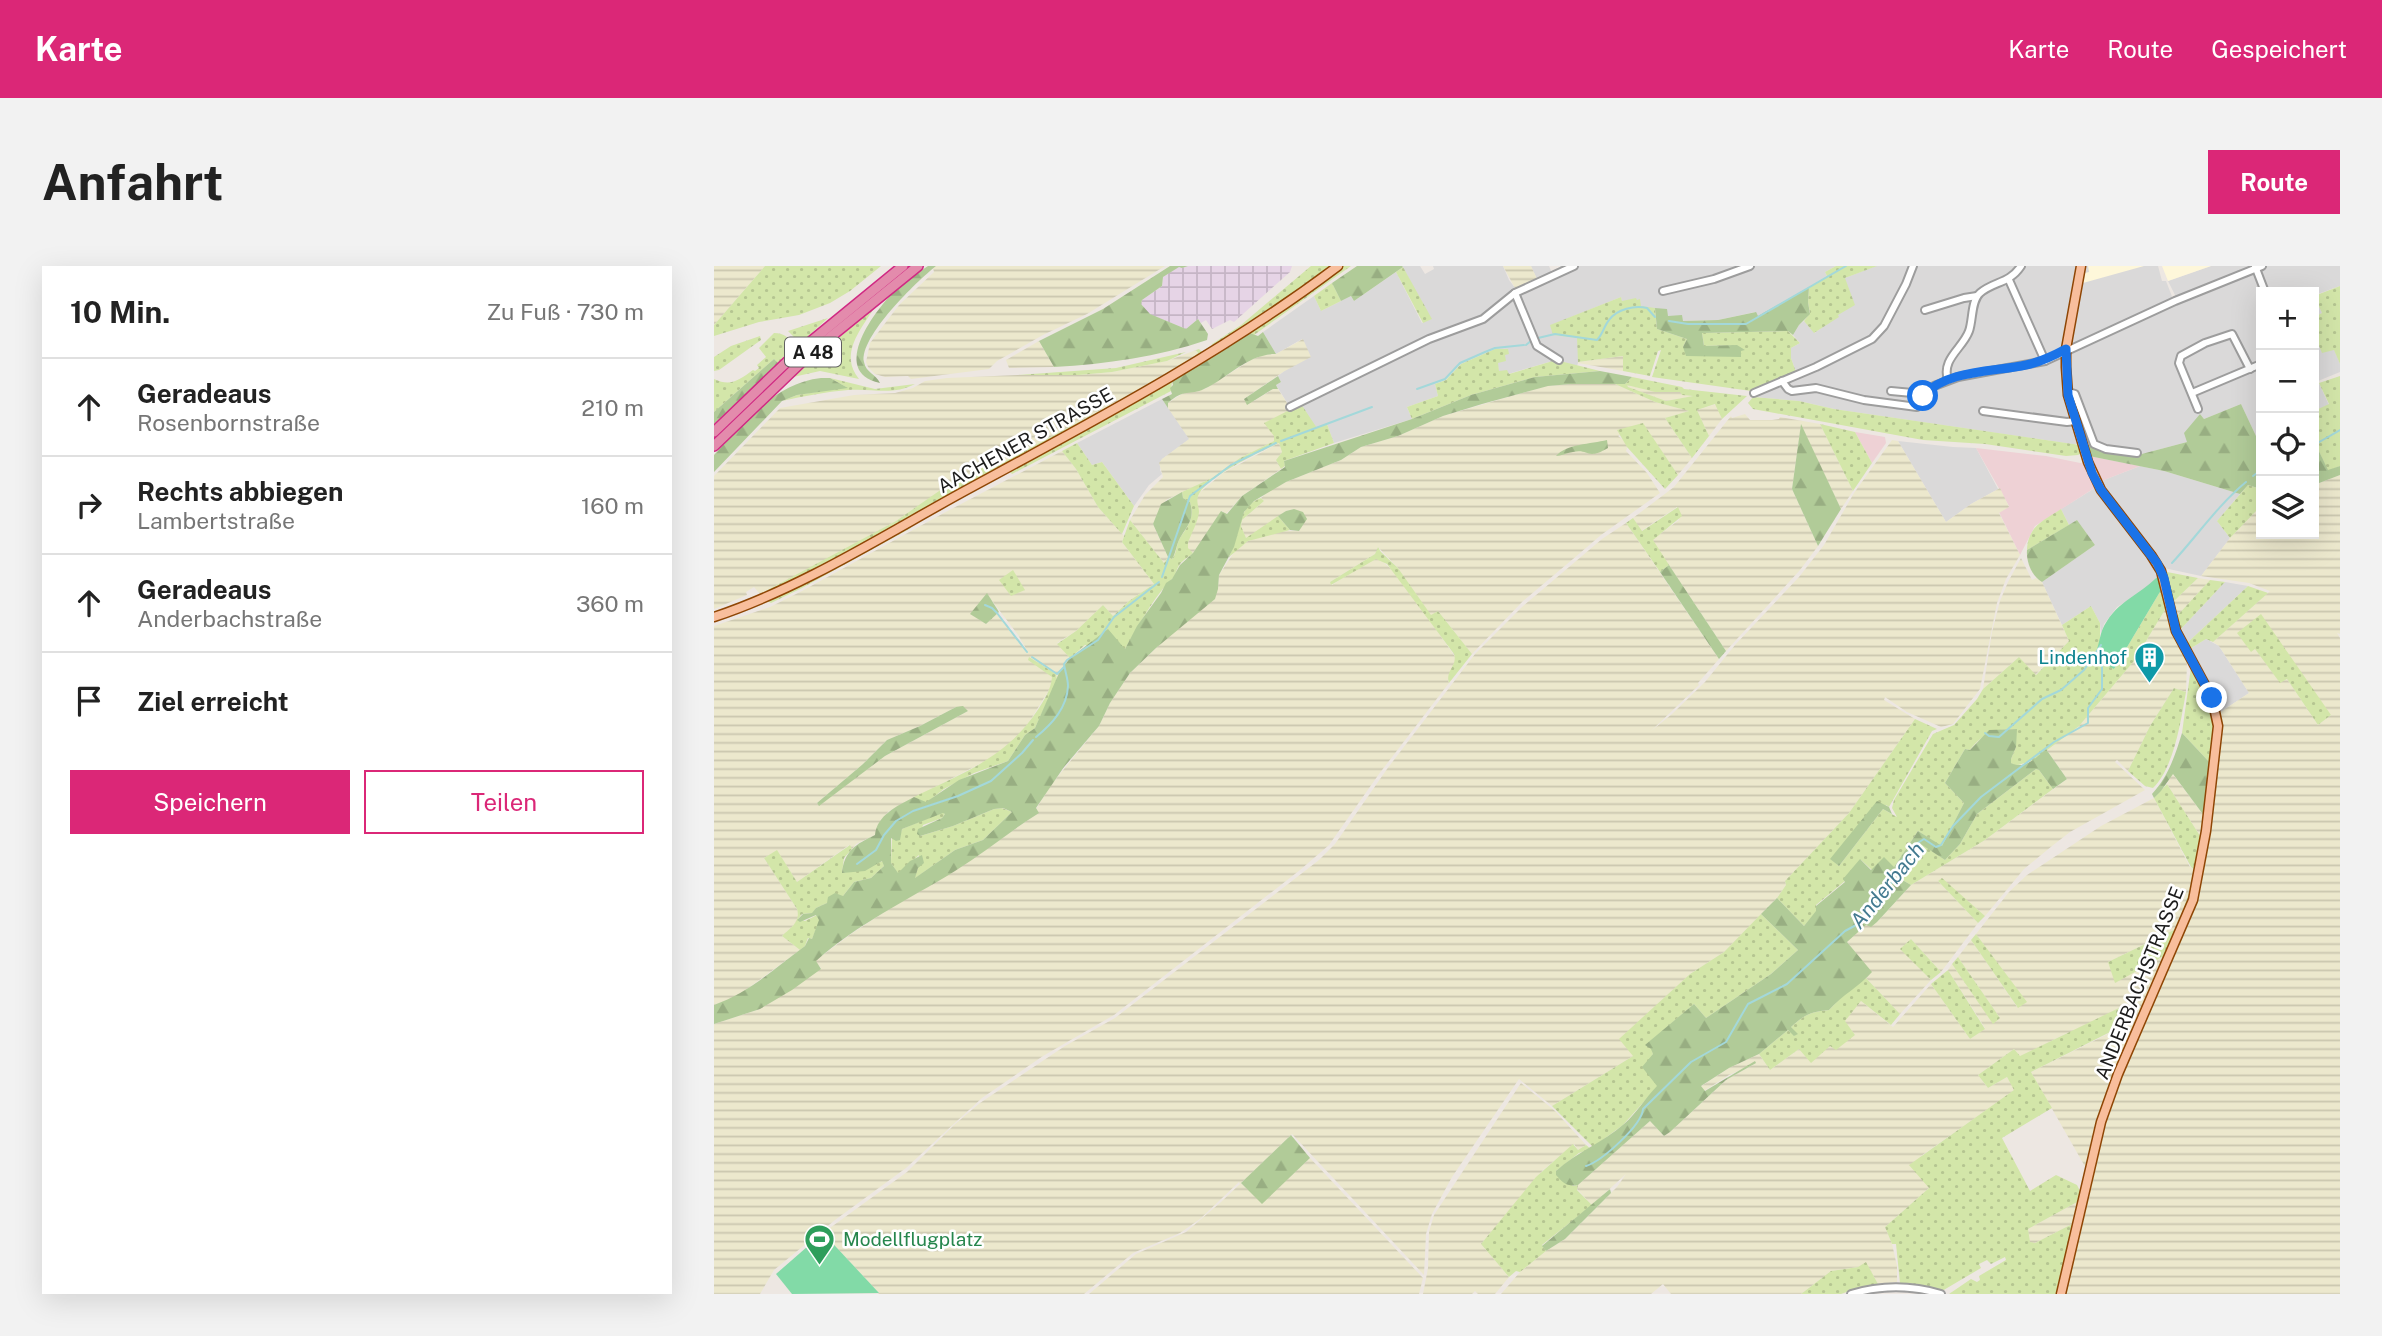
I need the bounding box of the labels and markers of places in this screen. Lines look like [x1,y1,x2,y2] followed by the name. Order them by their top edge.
[2133,640,2167,684] building icon: Lindenhof
[2038,646,2127,668] place label: Lindenhof
[803,1222,837,1266] sports icon: Modellflugplatz
[843,1228,982,1250] place label: Modellflugplatz

